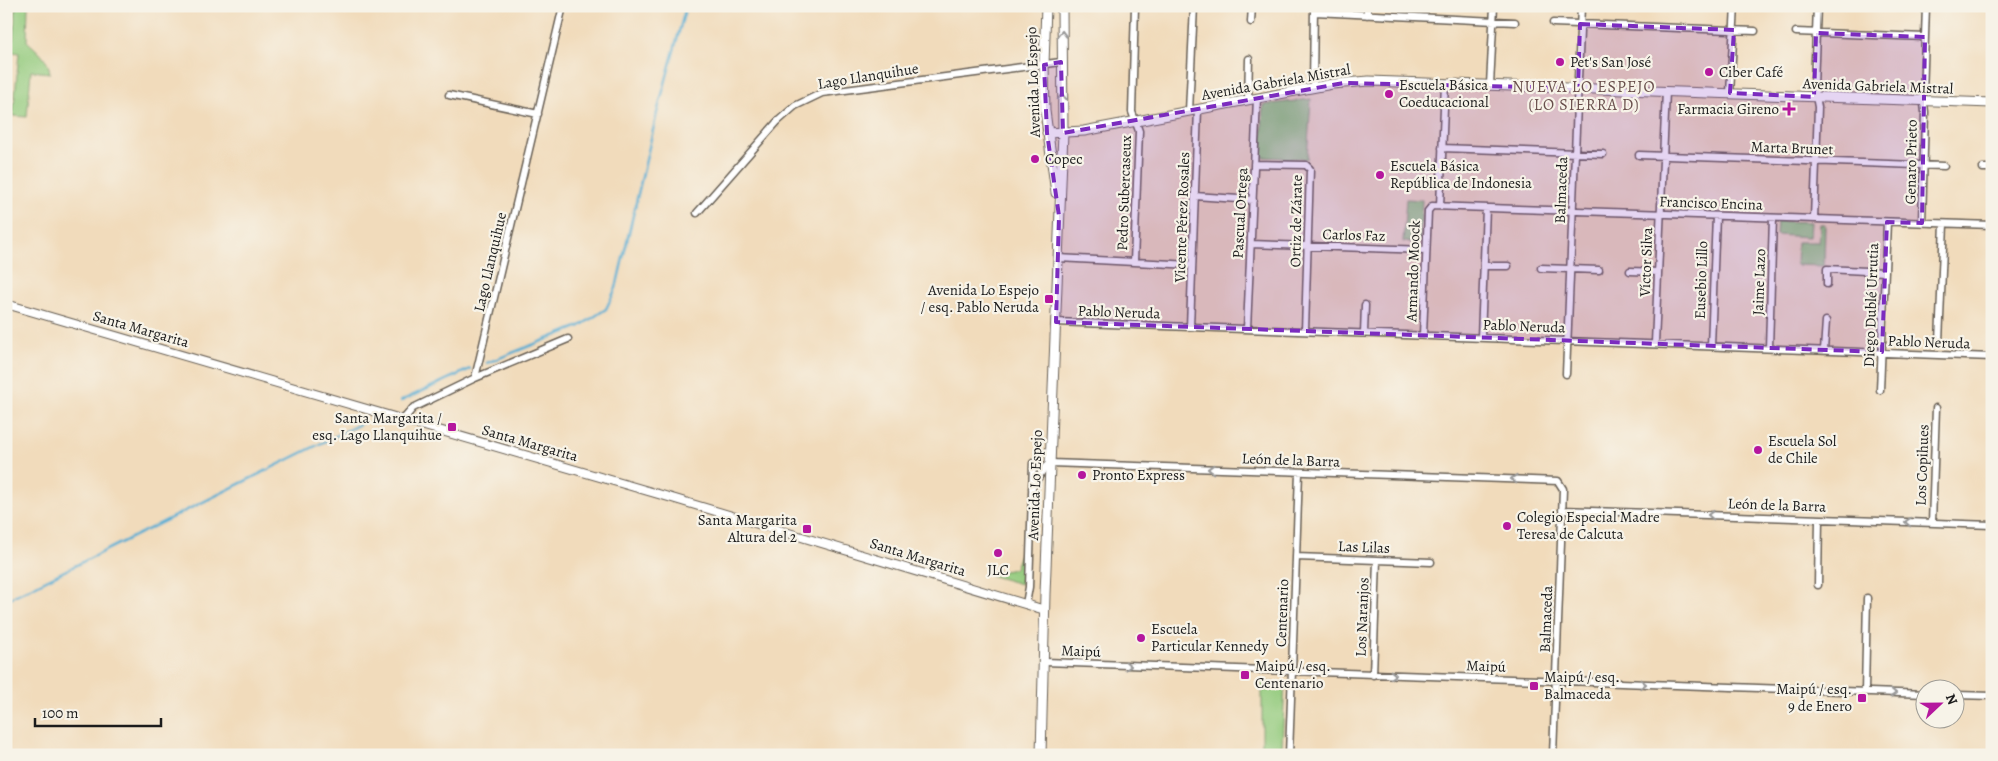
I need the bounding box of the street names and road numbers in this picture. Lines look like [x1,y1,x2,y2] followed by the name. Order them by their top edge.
[1021,26,1045,139] street label: Avenida Lo Espejo
[816,58,920,94] street label: Lago Llanquihue
[1199,59,1352,105] street label: Avenida Gabriela Mistral
[1801,73,1954,99] street label: Avenida Gabriela Mistral
[1900,119,1922,205] street label: Genaro Prieto
[1112,135,1136,251] street label: Pedro Subercaseux
[1750,137,1834,159] street label: Marta Brunet
[1170,151,1194,284] street label: Vicente Pérez Rosales
[1550,156,1572,224] street label: Balmaceda
[1228,167,1252,259] street label: Pascual Ortega
[1285,174,1307,268] street label: Ortiz de Zárate
[1659,191,1763,215] street label: Francisco Encina
[469,210,511,314] street label: Lago Llanquihue
[1401,219,1425,323] street label: Armando Moock
[1322,224,1386,246] street label: Carlos Faz
[1635,227,1657,298] street label: Víctor Silva
[1690,240,1712,320] street label: Eusebio Lillo
[1859,242,1883,368] street label: Diego Dublé Urrutia
[1748,248,1770,316] street label: Jaime Lazo
[1077,301,1161,323] street label: Pablo Neruda
[91,306,191,352] street label: Santa Margarita
[1482,315,1566,337] street label: Pablo Neruda
[1887,331,1971,353] street label: Pablo Neruda
[480,420,580,466] street label: Santa Margarita
[1911,424,1933,506] street label: Los Copihues
[1023,429,1047,542] street label: Avenida Lo Espejo
[1241,448,1341,472] street label: León de la Barra
[1727,493,1827,517] street label: León de la Barra
[868,533,968,581] street label: Santa Margarita
[1338,536,1390,558] street label: Las Lilas
[1351,577,1373,657] street label: Los Naranjos
[1271,578,1293,648] street label: Centenario
[1535,585,1557,653] street label: Balmaceda
[1061,640,1102,662] street label: Maipú
[1466,655,1507,677] street label: Maipú

